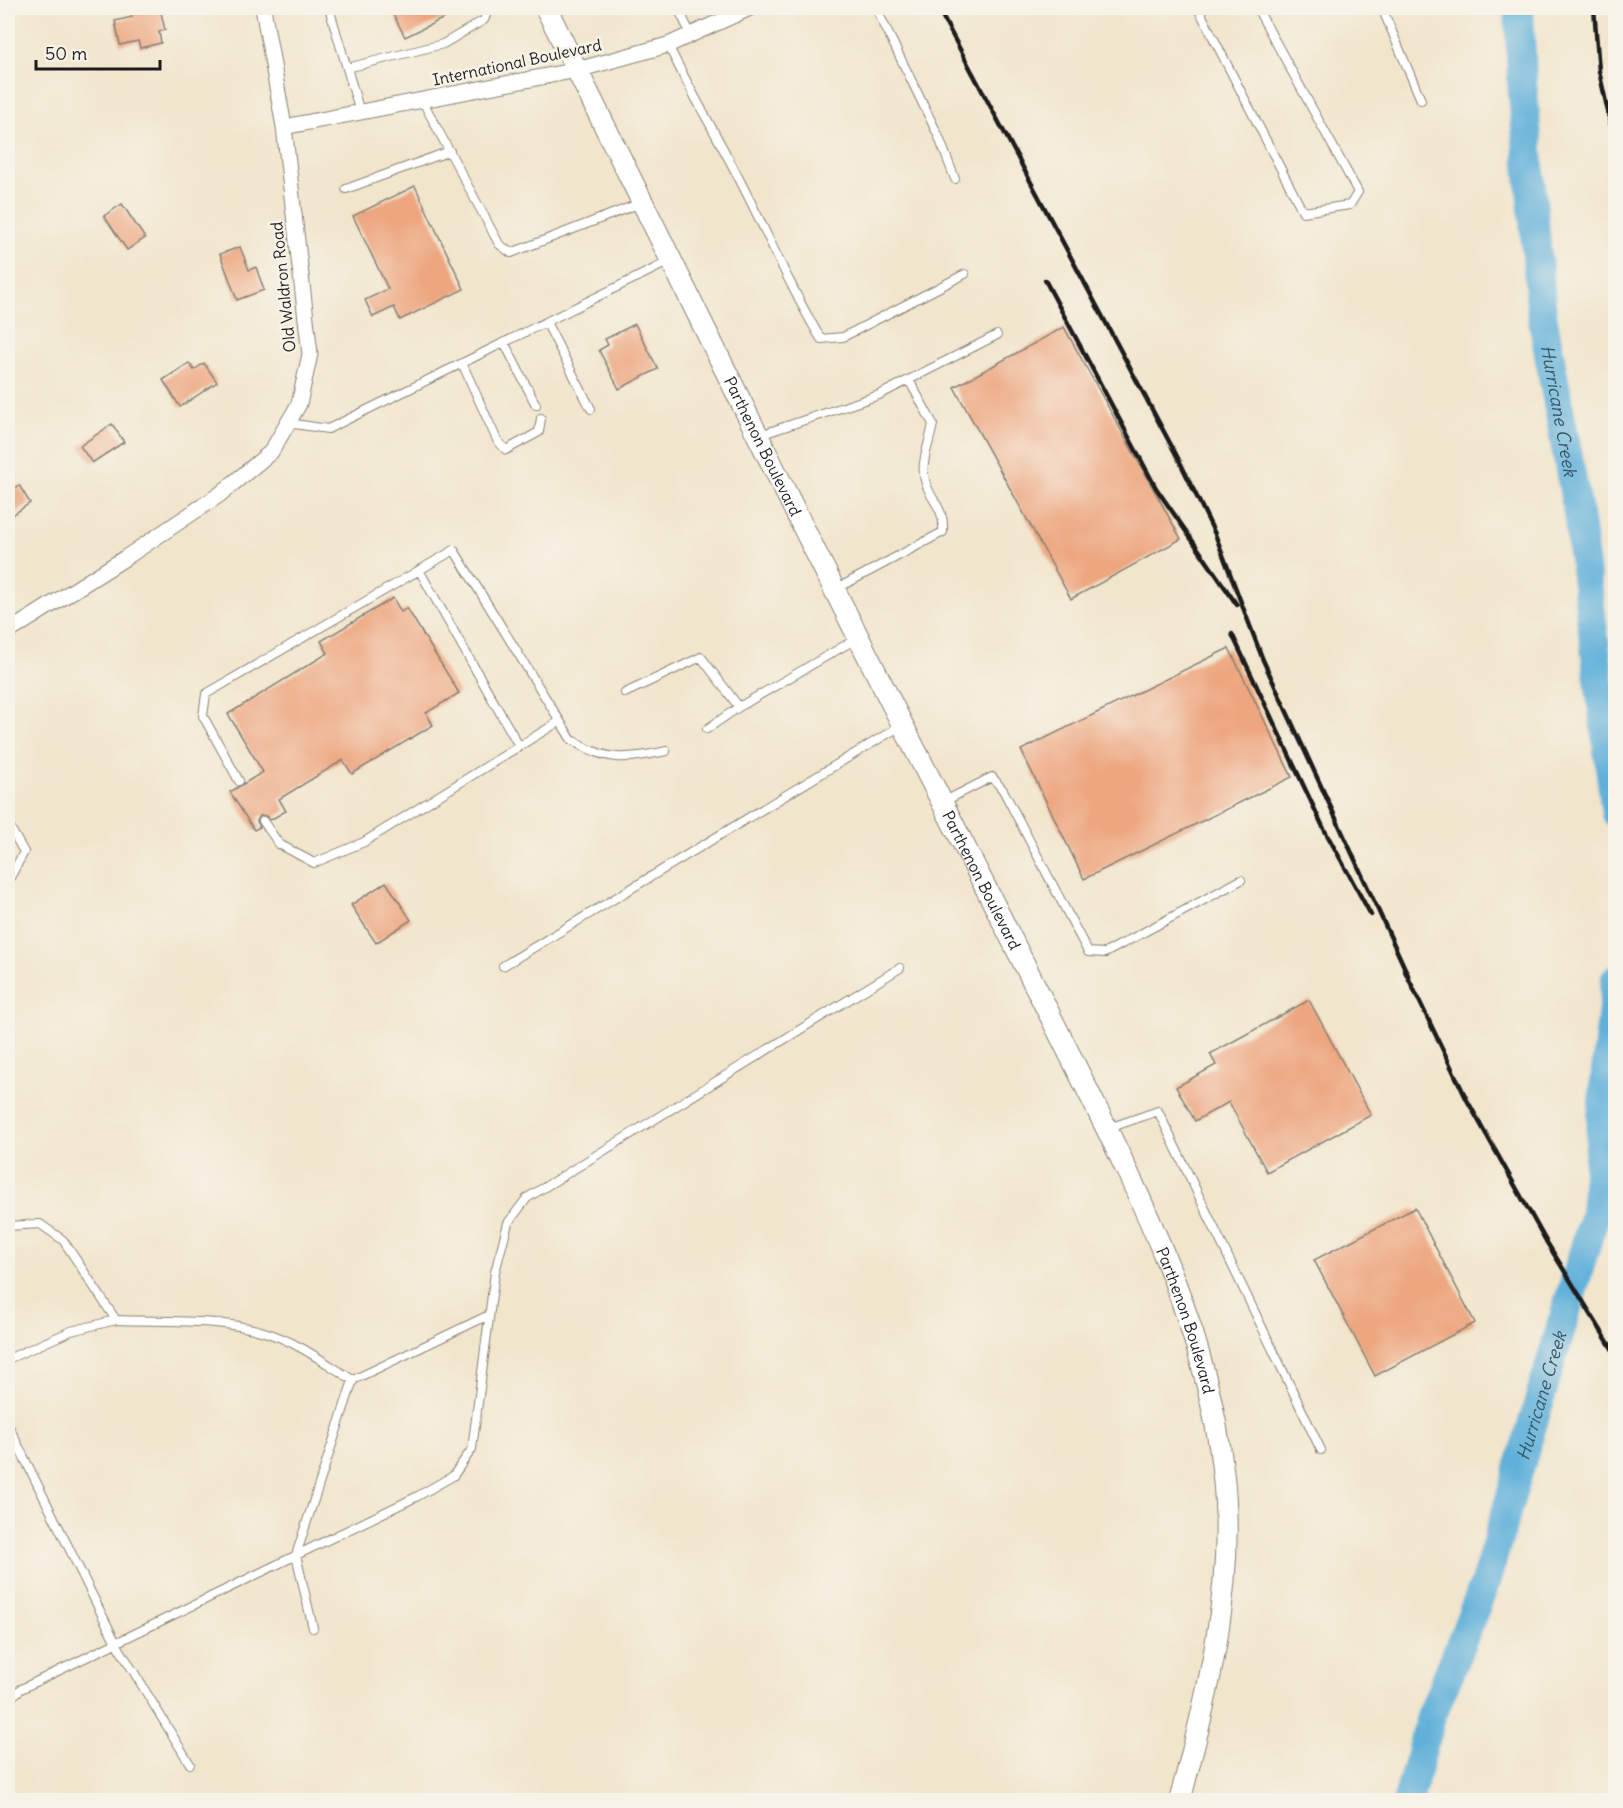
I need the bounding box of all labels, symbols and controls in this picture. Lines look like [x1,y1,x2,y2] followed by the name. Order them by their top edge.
[36,33,160,71] scale bar
[431,34,603,90] street label: International Boulevard
[45,42,87,65] text: 50 m
[266,221,300,353] street label: Old Waldron Road
[1536,343,1583,480] water label: Hurricane Creek
[720,373,806,519] street label: Parthenon Boulevard
[938,807,1025,953] street label: Parthenon Boulevard
[1152,1244,1219,1396] street label: Parthenon Boulevard
[1511,1327,1571,1463] water label: Hurricane Creek

